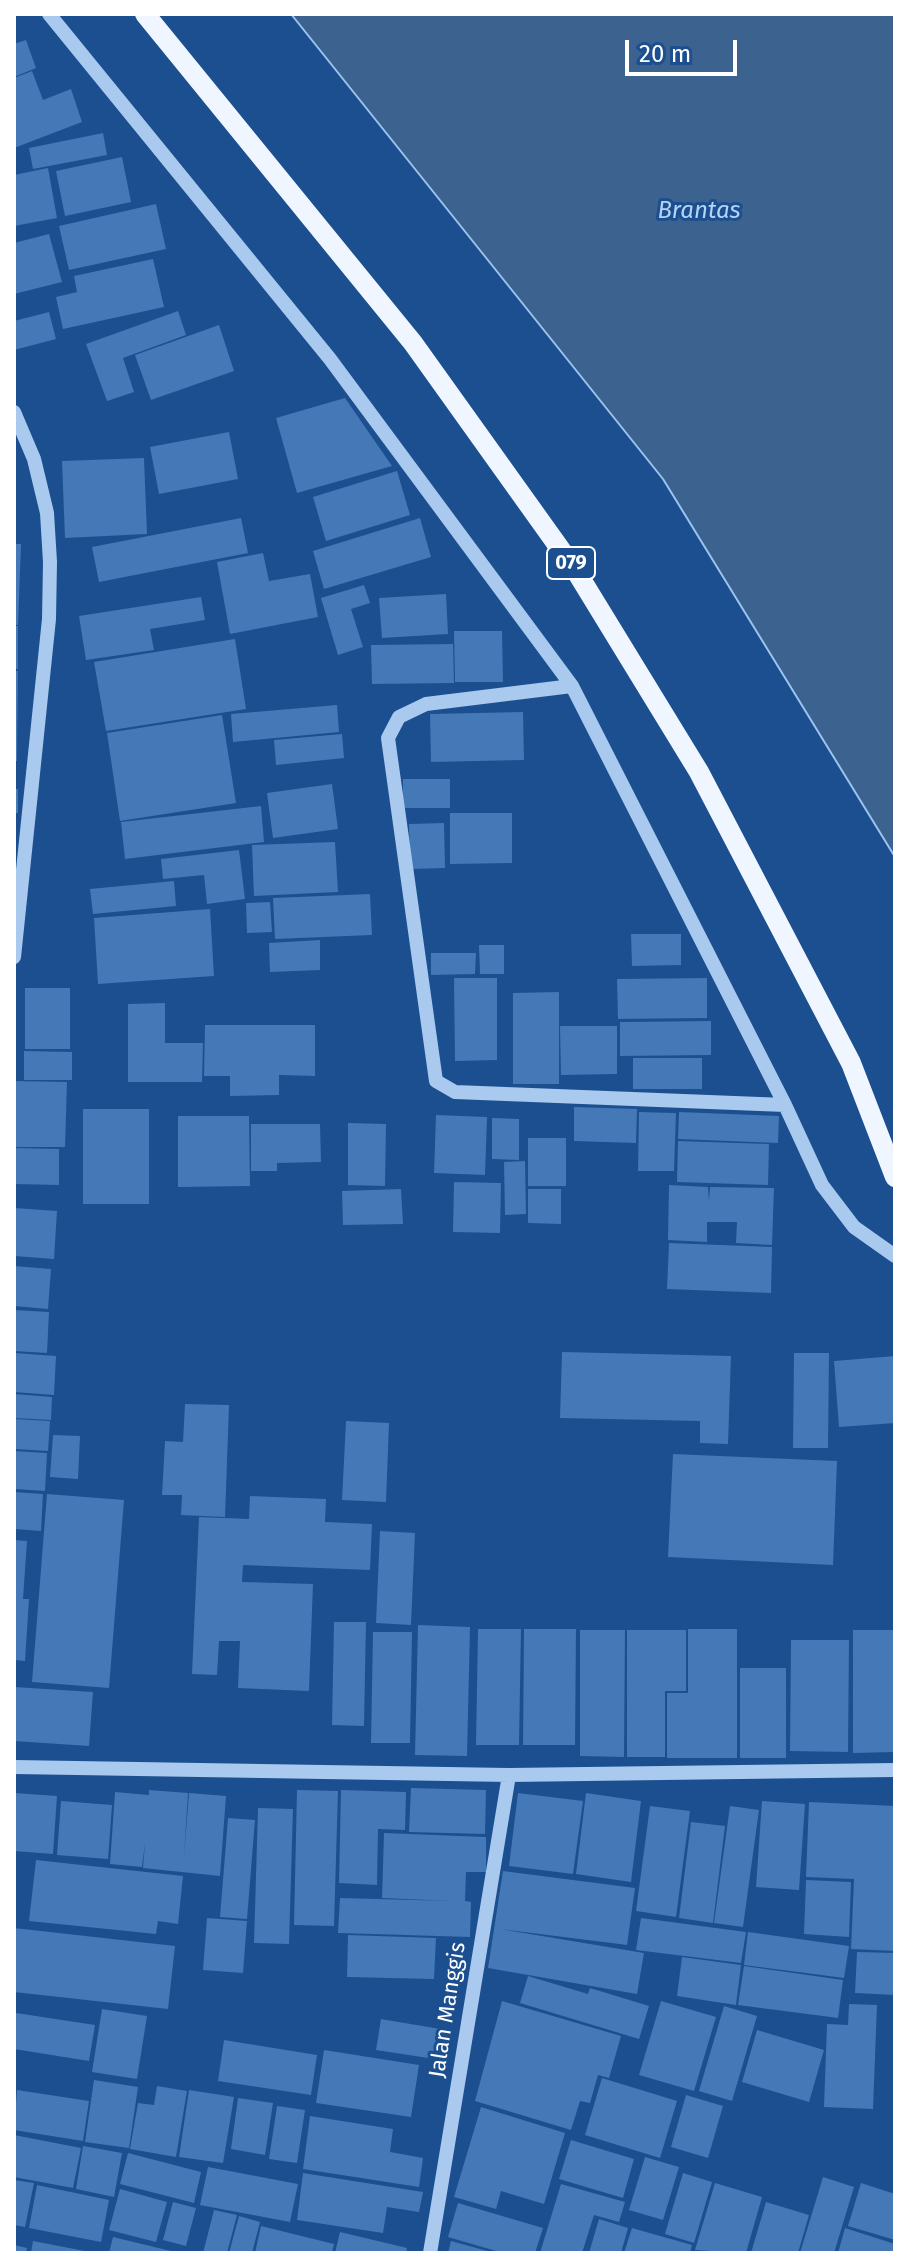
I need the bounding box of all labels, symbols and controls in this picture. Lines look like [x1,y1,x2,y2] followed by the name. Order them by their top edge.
[629,24,741,74] scale bar
[639,40,691,68] text: 20 m
[657,197,741,225] water label: Brantas
[547,547,595,579] road number: 079
[424,1940,472,2080] street label: Jalan Manggis

